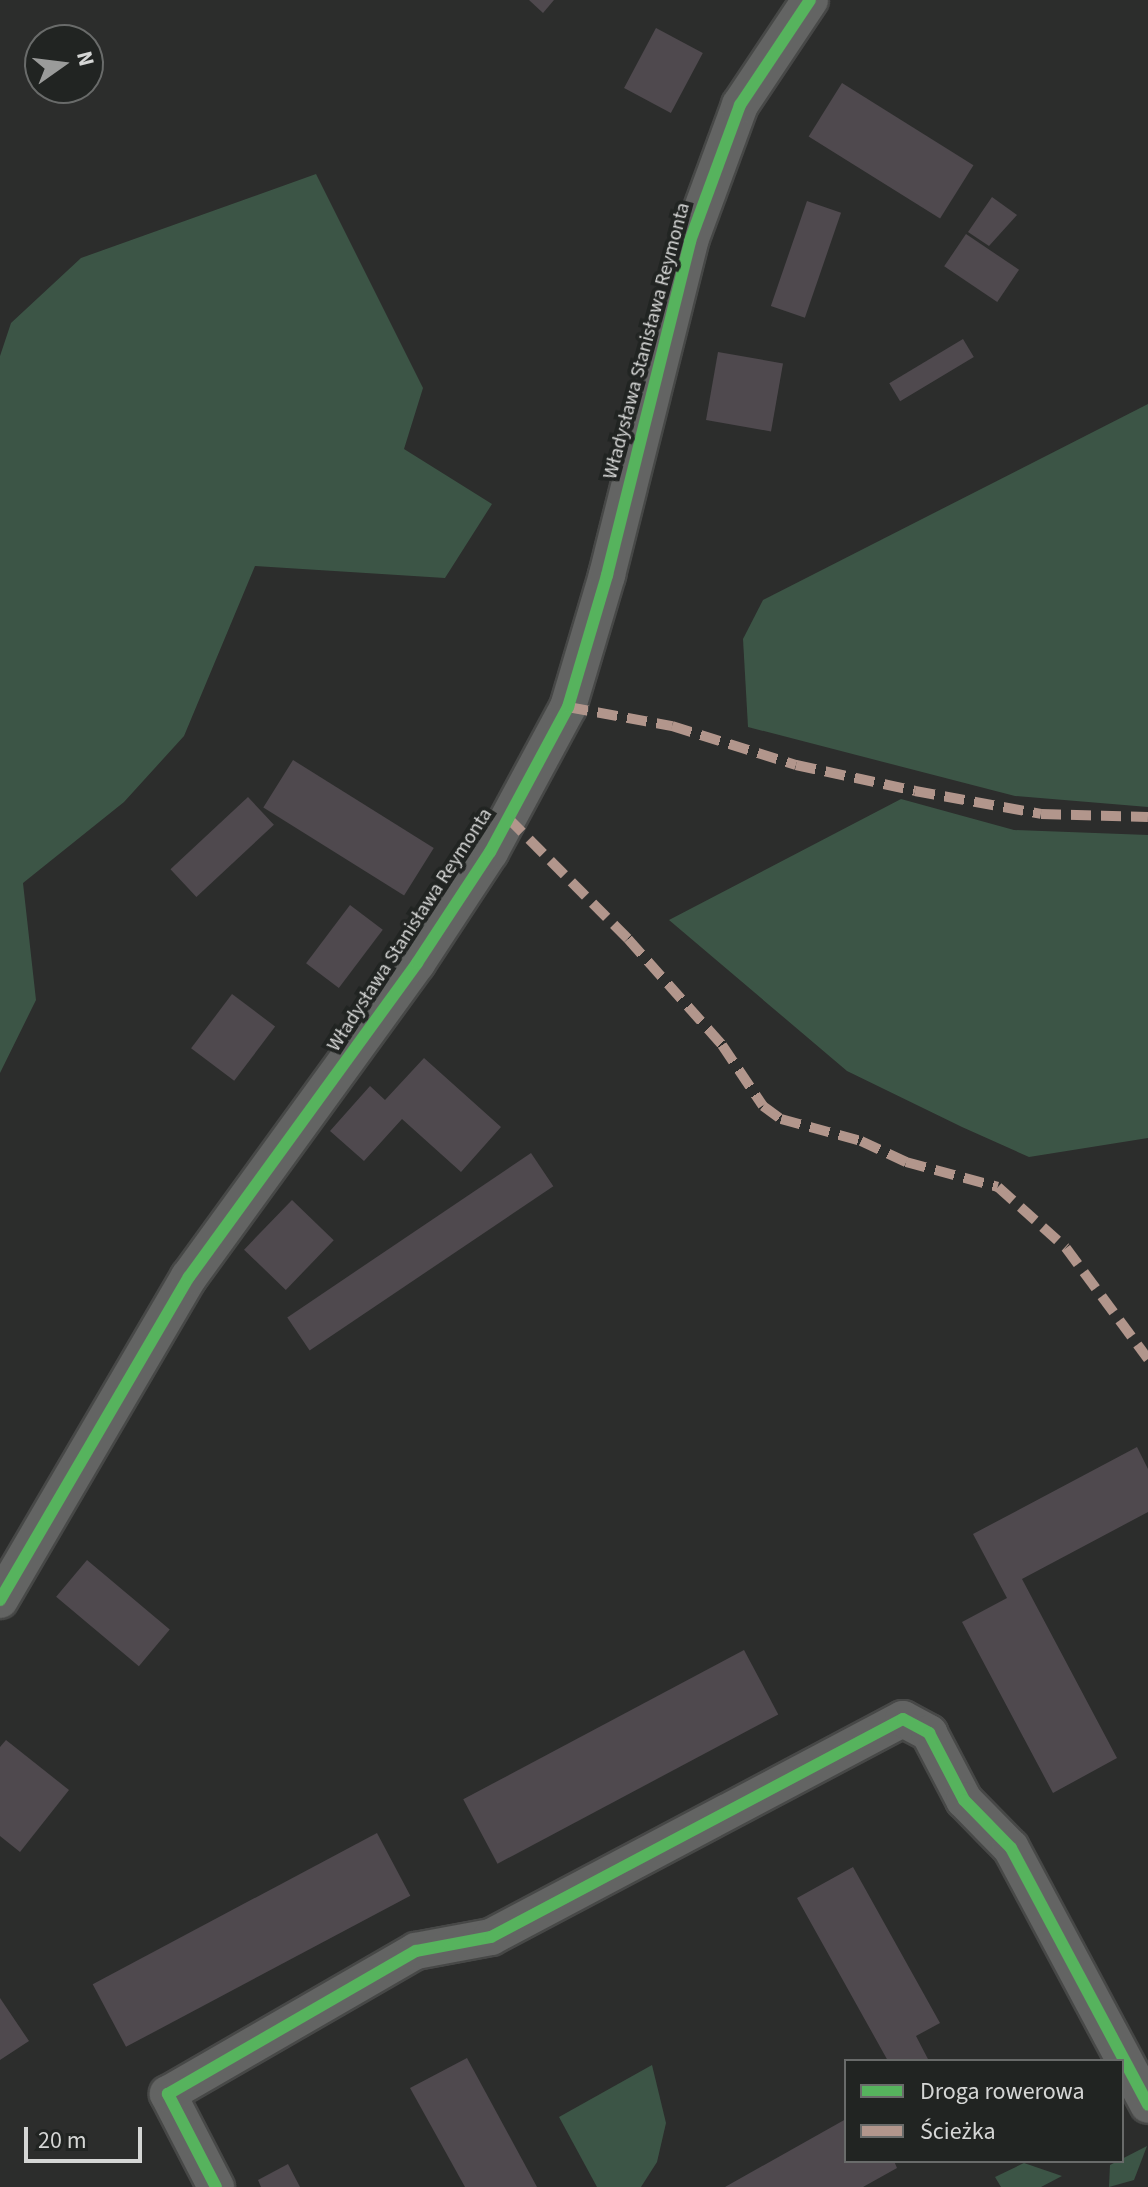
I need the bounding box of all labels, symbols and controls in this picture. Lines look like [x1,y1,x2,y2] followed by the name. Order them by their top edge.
[24,24,104,104] north arrow
[68,48,103,70] text: N
[598,200,696,482] street label: Władysława Stanisława Reymonta
[322,804,498,1056] street label: Władysława Stanisława Reymonta
[844,2059,1124,2163] legend
[920,2074,1085,2109] text: Droga rowerowa
[28,2111,146,2161] scale bar
[920,2114,996,2149] text: Ścieżka
[38,2123,87,2158] text: 20 m

